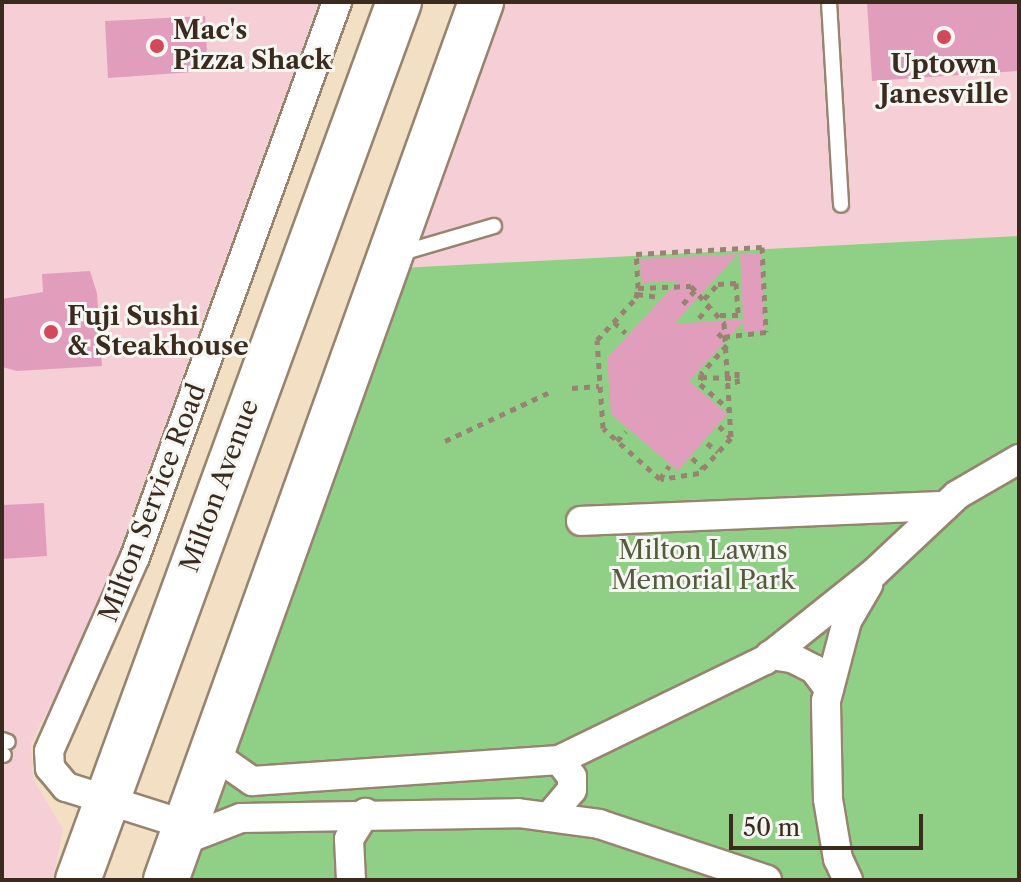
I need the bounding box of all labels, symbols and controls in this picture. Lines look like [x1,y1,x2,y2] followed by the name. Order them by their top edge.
[173,15,332,76] place label: Mac's Pizza Shack
[935,28,953,46] marker: Uptown Janesville
[148,37,166,55] marker: Mac's Pizza Shack
[879,49,1009,110] place label: Uptown Janesville
[67,301,249,362] place label: Fuji Sushi & Steakhouse
[42,323,60,341] marker: Fuji Sushi & Steakhouse
[93,379,213,627] street label: Milton Service Road
[174,395,266,577] street label: Milton Avenue
[611,535,795,596] park label: Milton Lawns Memorial Park
[733,798,927,848] scale bar
[743,813,800,842] text: 50 m

